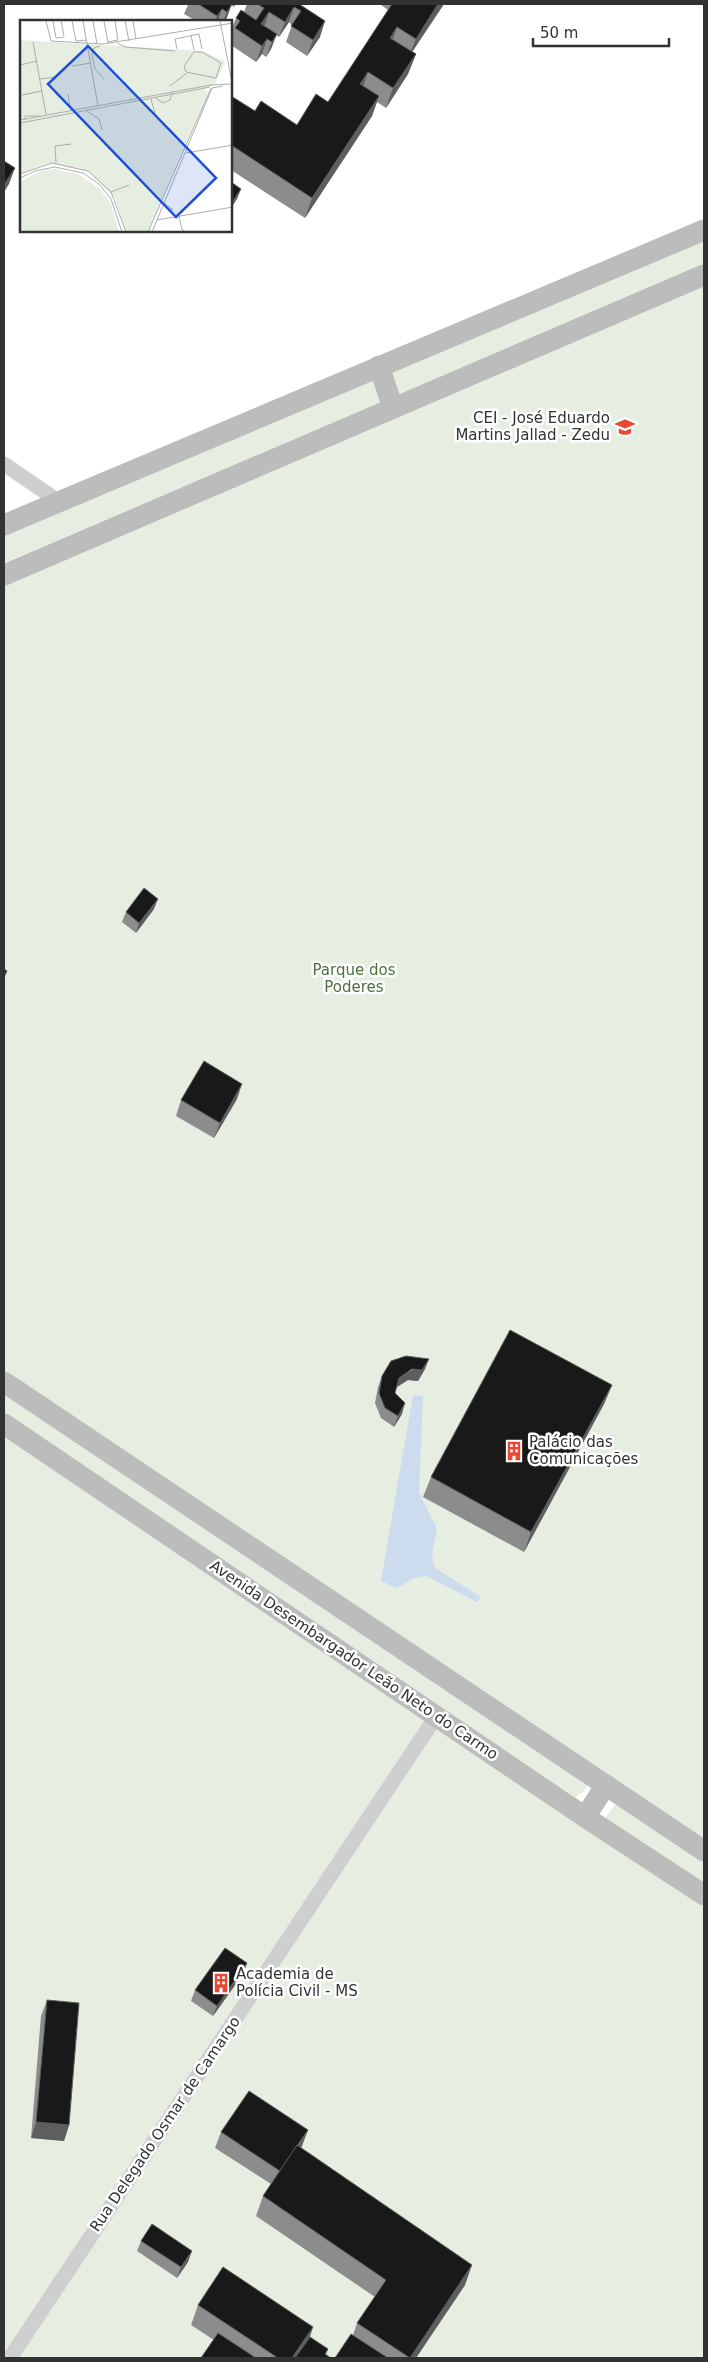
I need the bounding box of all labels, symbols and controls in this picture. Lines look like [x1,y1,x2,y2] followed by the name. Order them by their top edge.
[533,15,669,47] scale bar
[20,20,232,232] inset map
[540,24,578,42] text: 50 m
[455,409,610,444] place label: CEI - José Eduardo Martins Jallad - Zedu
[614,416,636,438] school or university icon: CEI - José Eduardo Martins Jallad - Zedu
[312,961,396,996] park label: Parque dos Poderes
[529,1433,639,1468] place label: Palácio das Comunicações
[503,1440,525,1462] building icon: Palácio das Comunicações
[207,1556,501,1764] street label: Avenida Desembargador Leão Neto do Carmo
[236,1965,358,2000] place label: Academia de Polícia Civil - MS
[210,1972,232,1994] building icon: Academia de Polícia Civil - MS
[86,2013,244,2235] street label: Rua Delegado Osmar de Camargo

